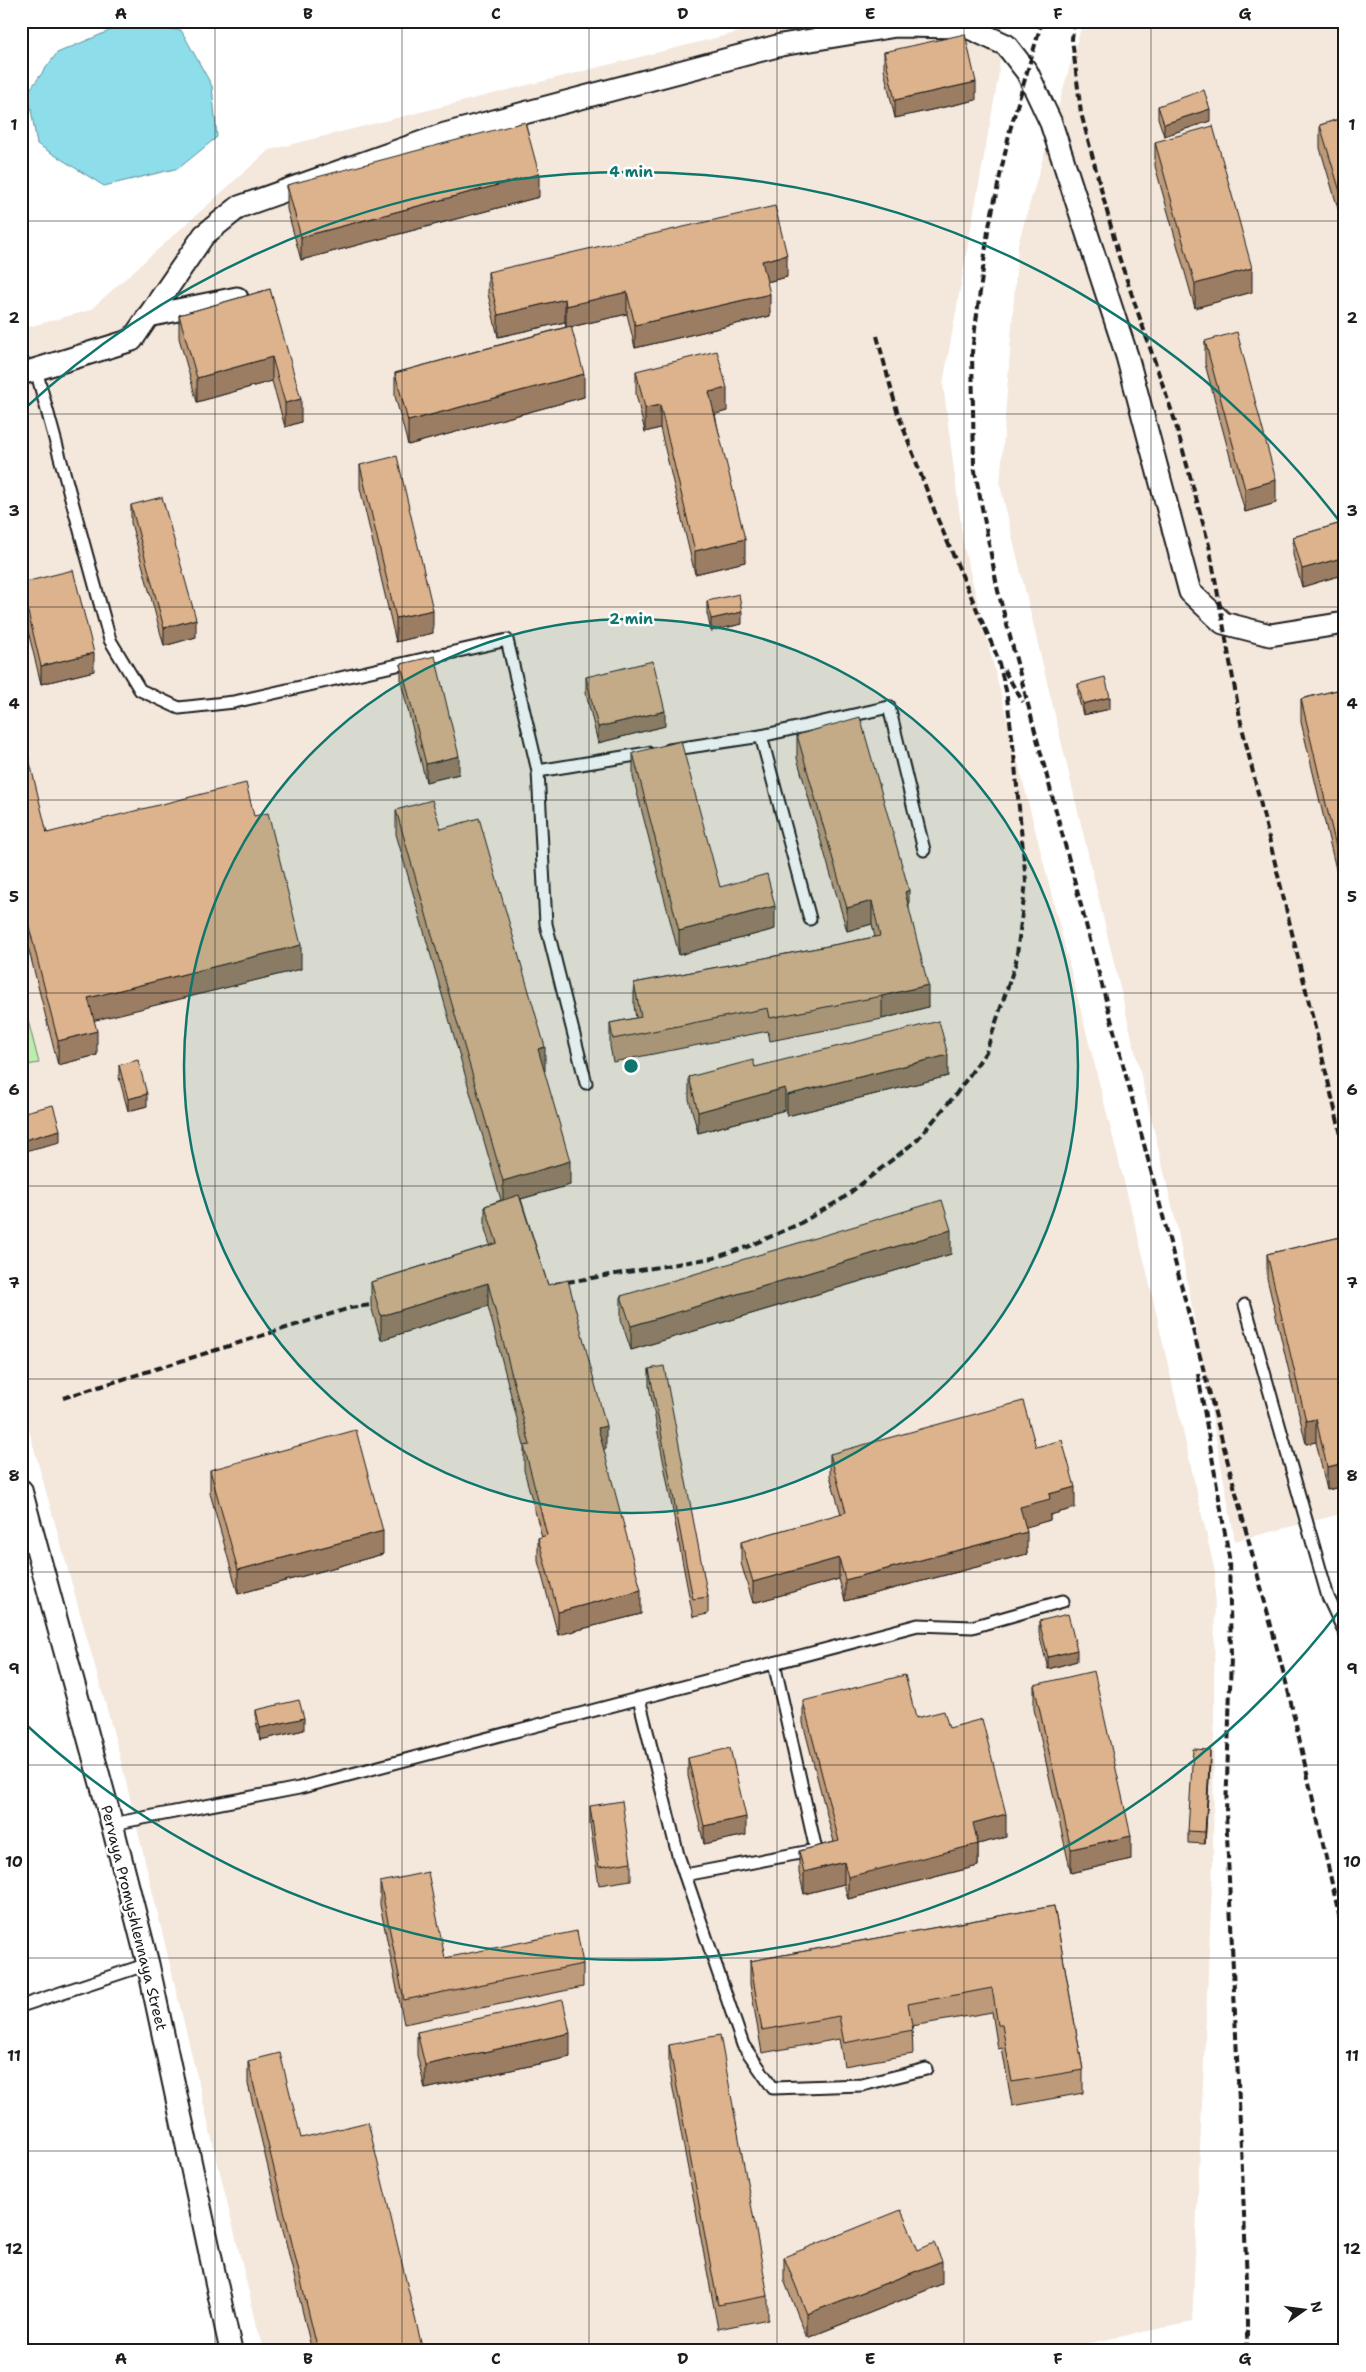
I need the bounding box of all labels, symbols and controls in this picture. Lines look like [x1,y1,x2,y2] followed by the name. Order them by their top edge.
[115,3,127,24] text: A
[303,3,313,24] text: B
[491,3,501,24] text: C
[677,3,689,24] text: D
[865,3,875,24] text: E
[1053,3,1063,24] text: F
[1239,3,1252,24] text: G
[10,114,18,135] text: 1
[1348,114,1356,135] text: 1
[609,162,653,182] text: 4 min
[8,307,20,328] text: 2
[1346,307,1358,328] text: 2
[8,500,20,521] text: 3
[1346,500,1358,521] text: 3
[609,609,653,629] text: 2 min
[8,693,20,714] text: 4
[1346,693,1358,714] text: 4
[9,886,19,907] text: 5
[1347,886,1357,907] text: 5
[622,1057,640,1075] centre of rings
[8,1079,20,1100] text: 6
[1346,1079,1358,1100] text: 6
[8,1272,20,1293] text: 7
[1346,1272,1358,1293] text: 7
[8,1465,20,1486] text: 8
[1346,1465,1358,1486] text: 8
[8,1658,20,1679] text: 9
[1346,1658,1358,1679] text: 9
[96,1803,172,2033] street label: Pervaya Promyshlennaya Street
[5,1851,23,1872] text: 10
[1343,1851,1361,1872] text: 10
[7,2045,21,2066] text: 11
[1345,2045,1359,2066] text: 11
[5,2238,23,2259] text: 12
[1343,2238,1361,2259] text: 12
[1278,2284,1328,2334] north arrow
[1307,2299,1327,2314] text: N
[115,2348,127,2369] text: A
[303,2348,313,2369] text: B
[491,2348,501,2369] text: C
[677,2348,689,2369] text: D
[865,2348,875,2369] text: E
[1053,2348,1063,2369] text: F
[1239,2348,1252,2369] text: G

